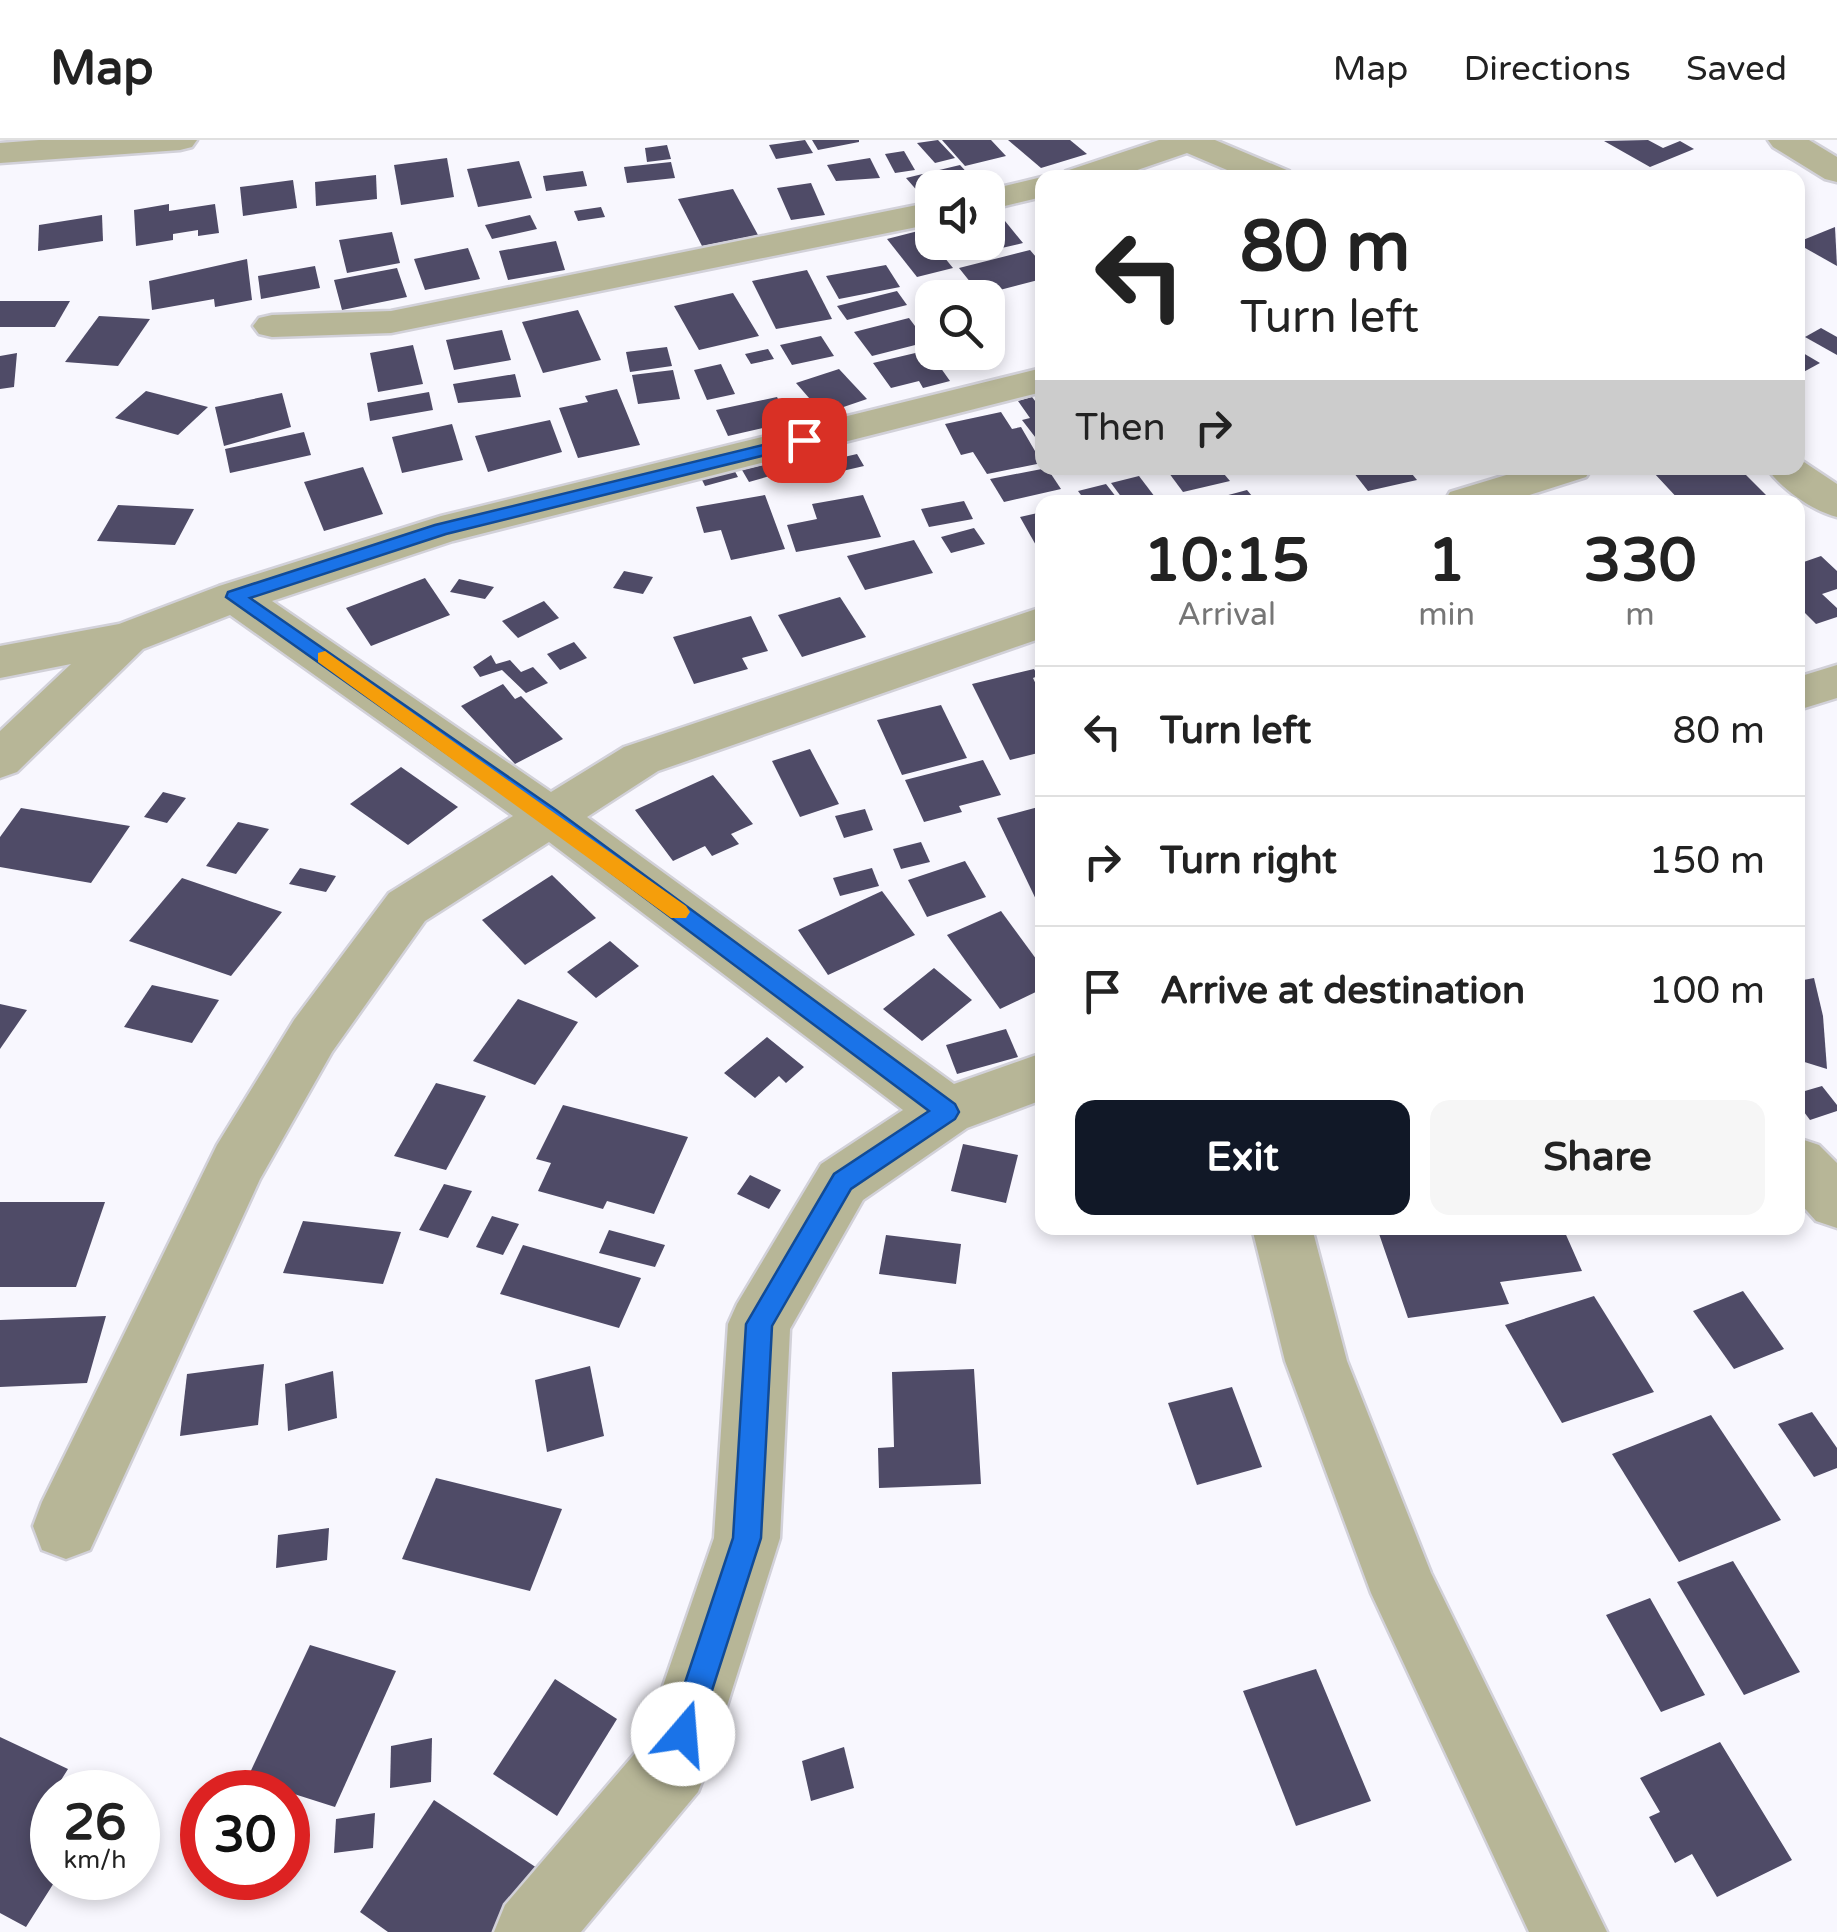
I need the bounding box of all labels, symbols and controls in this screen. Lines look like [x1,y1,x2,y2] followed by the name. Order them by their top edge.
[50,40,154,98] text: Map
[1333,48,1408,90] text: Map
[1463,48,1631,90] text: Directions
[1686,48,1787,90] text: Saved
[915,170,1005,370] map controls
[915,170,1005,260] button: sound
[1240,206,1410,290] text: 80 m
[1075,210,1205,340] icon: left
[915,280,1005,370] button: search
[1240,291,1419,345] text: Turn left
[762,398,847,483] pin
[1186,400,1241,455] icon: right
[1075,405,1166,451] text: Then
[777,413,832,468] icon: arrive
[1143,525,1310,597] text: 10:15
[1428,525,1465,597] text: 1
[1583,525,1697,597] text: 330
[1177,596,1276,634] text: Arrival
[1418,596,1475,634] text: min
[1625,596,1655,634] text: m
[1075,704,1130,759] icon: left
[1160,708,1311,754] text: Turn left
[1673,708,1765,754] text: 80 m
[1075,834,1130,889] icon: right
[1160,838,1337,884] text: Turn right
[1649,838,1765,884] text: 150 m
[1075,964,1130,1019] icon: arrive
[1160,968,1525,1014] text: Arrive at destination
[1649,968,1765,1014] text: 100 m
[1075,1100,1410,1215] button: Exit
[1430,1100,1765,1215] button: Share
[631,1682,735,1786] position arrow
[180,1770,310,1900] speed limit sign: 30
[64,1793,126,1853] text: 26
[64,1845,126,1875] text: km/h

